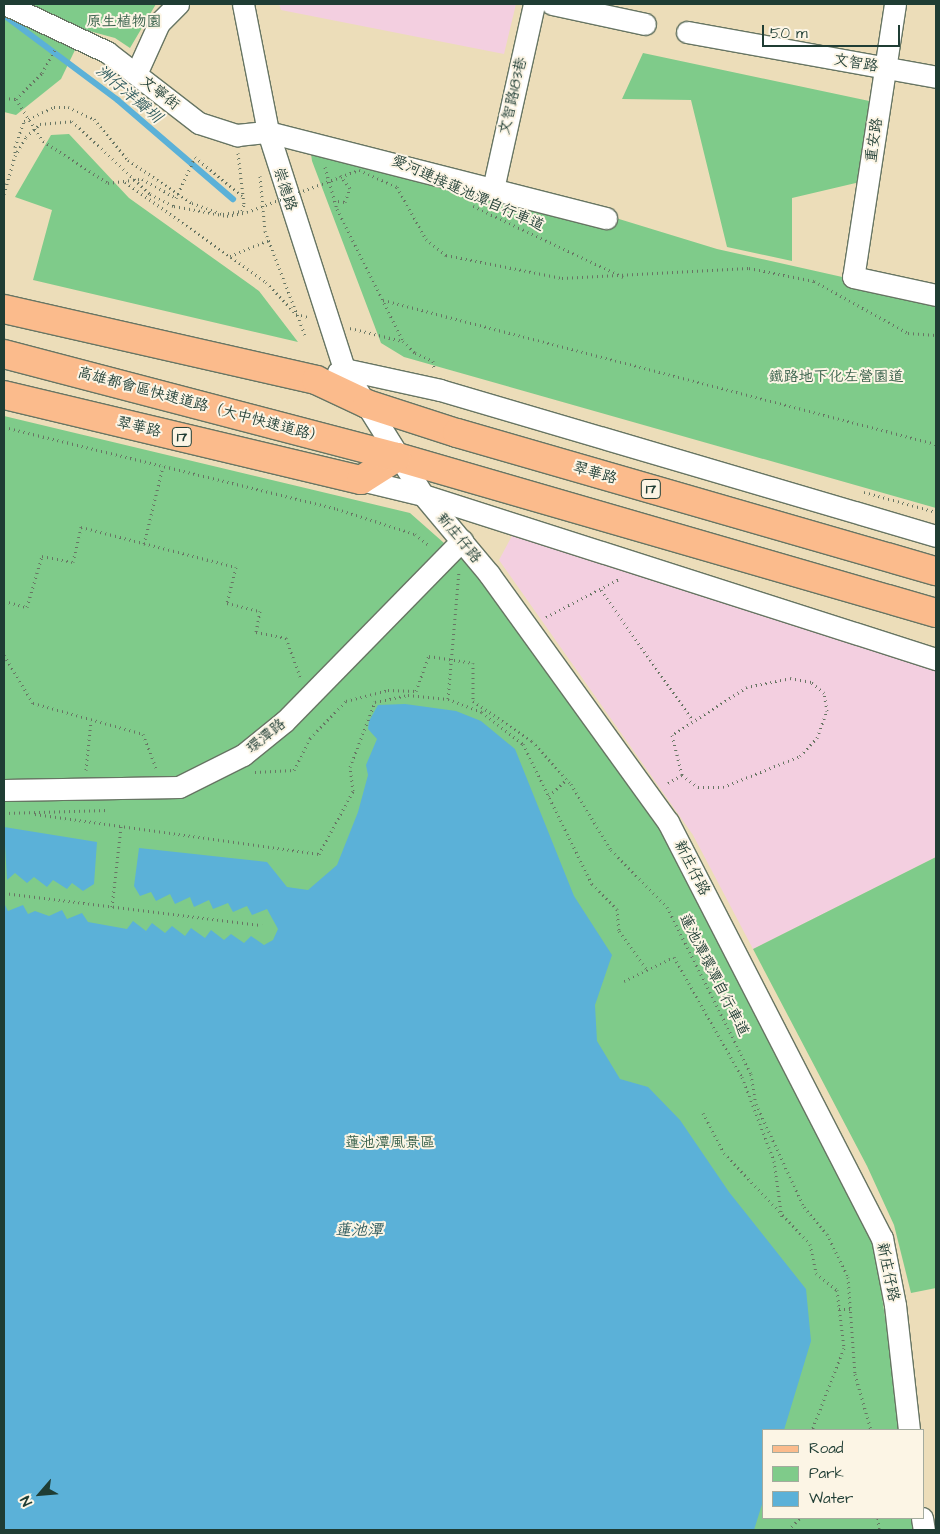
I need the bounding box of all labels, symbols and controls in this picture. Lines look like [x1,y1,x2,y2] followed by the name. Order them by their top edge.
[87,13,161,31] park label: 原生植物園
[765,15,902,47] scale bar
[770,23,808,44] text: 50 m
[832,50,880,76] street label: 文智路
[495,55,531,137] street label: 文智路183巷
[92,61,166,127] water label: 洲仔洋瓣圳
[137,72,183,114] street label: 文寧街
[862,116,886,164] street label: 重安路
[389,151,547,235] street label: 愛河連接蓮池潭自行車道
[269,165,301,213] street label: 崇德路
[76,363,326,447] street label: 高雄都會區快速道路（大中快速道路）
[769,368,903,386] park label: 鐵路地下化左營園道
[115,413,163,441] street label: 翠華路
[171,426,193,448] road number: 17
[571,458,619,488] street label: 翠華路
[640,478,662,500] road number: 17
[433,509,485,567] street label: 新庄仔路
[243,715,289,757] street label: 環潭路
[670,837,714,899] street label: 新庄仔路
[675,911,753,1039] street label: 蓮池潭環潭自行車道
[345,1134,435,1152] park label: 蓮池潭風景區
[335,1220,383,1240] water label: 蓮池潭
[873,1241,903,1303] street label: 新庄仔路
[762,1429,925,1519] legend
[809,1438,843,1459] text: Road
[809,1463,844,1484] text: Park
[15,1469,65,1519] north arrow
[809,1488,853,1509] text: Water
[16,1492,38,1509] text: N

